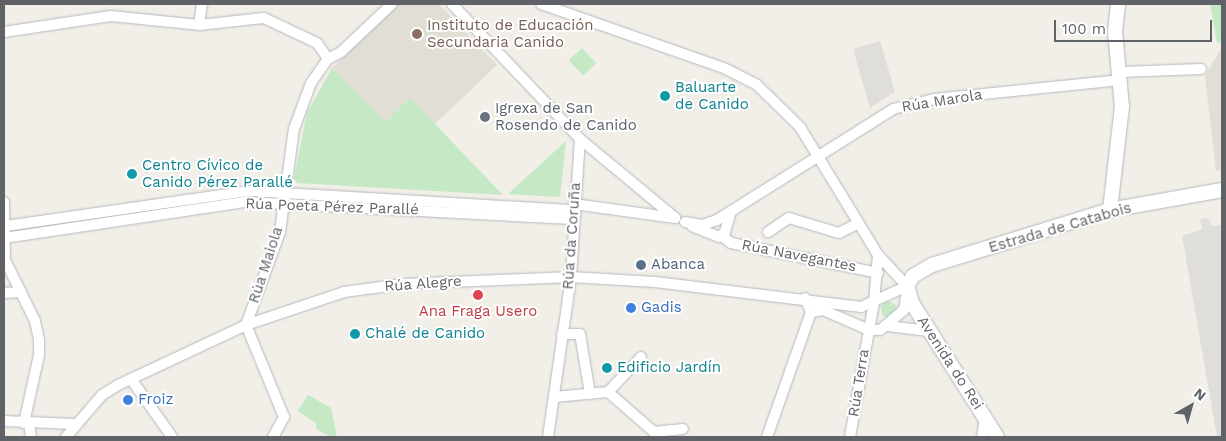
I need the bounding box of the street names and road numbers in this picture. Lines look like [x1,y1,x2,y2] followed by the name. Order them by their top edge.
[900,86,984,116] street label: Rúa Marola
[559,181,585,291] street label: Rúa da Coruña
[245,195,419,219] street label: Rúa Poeta Pérez Parallé
[986,199,1134,257] street label: Estrada de Catabois
[245,224,287,306] street label: Rúa Maiola
[740,236,858,276] street label: Rúa Navegantes
[383,272,463,296] street label: Rúa Alegre
[913,313,987,413] street label: Avenida do Rei
[845,347,873,419] street label: Rúa Terra

